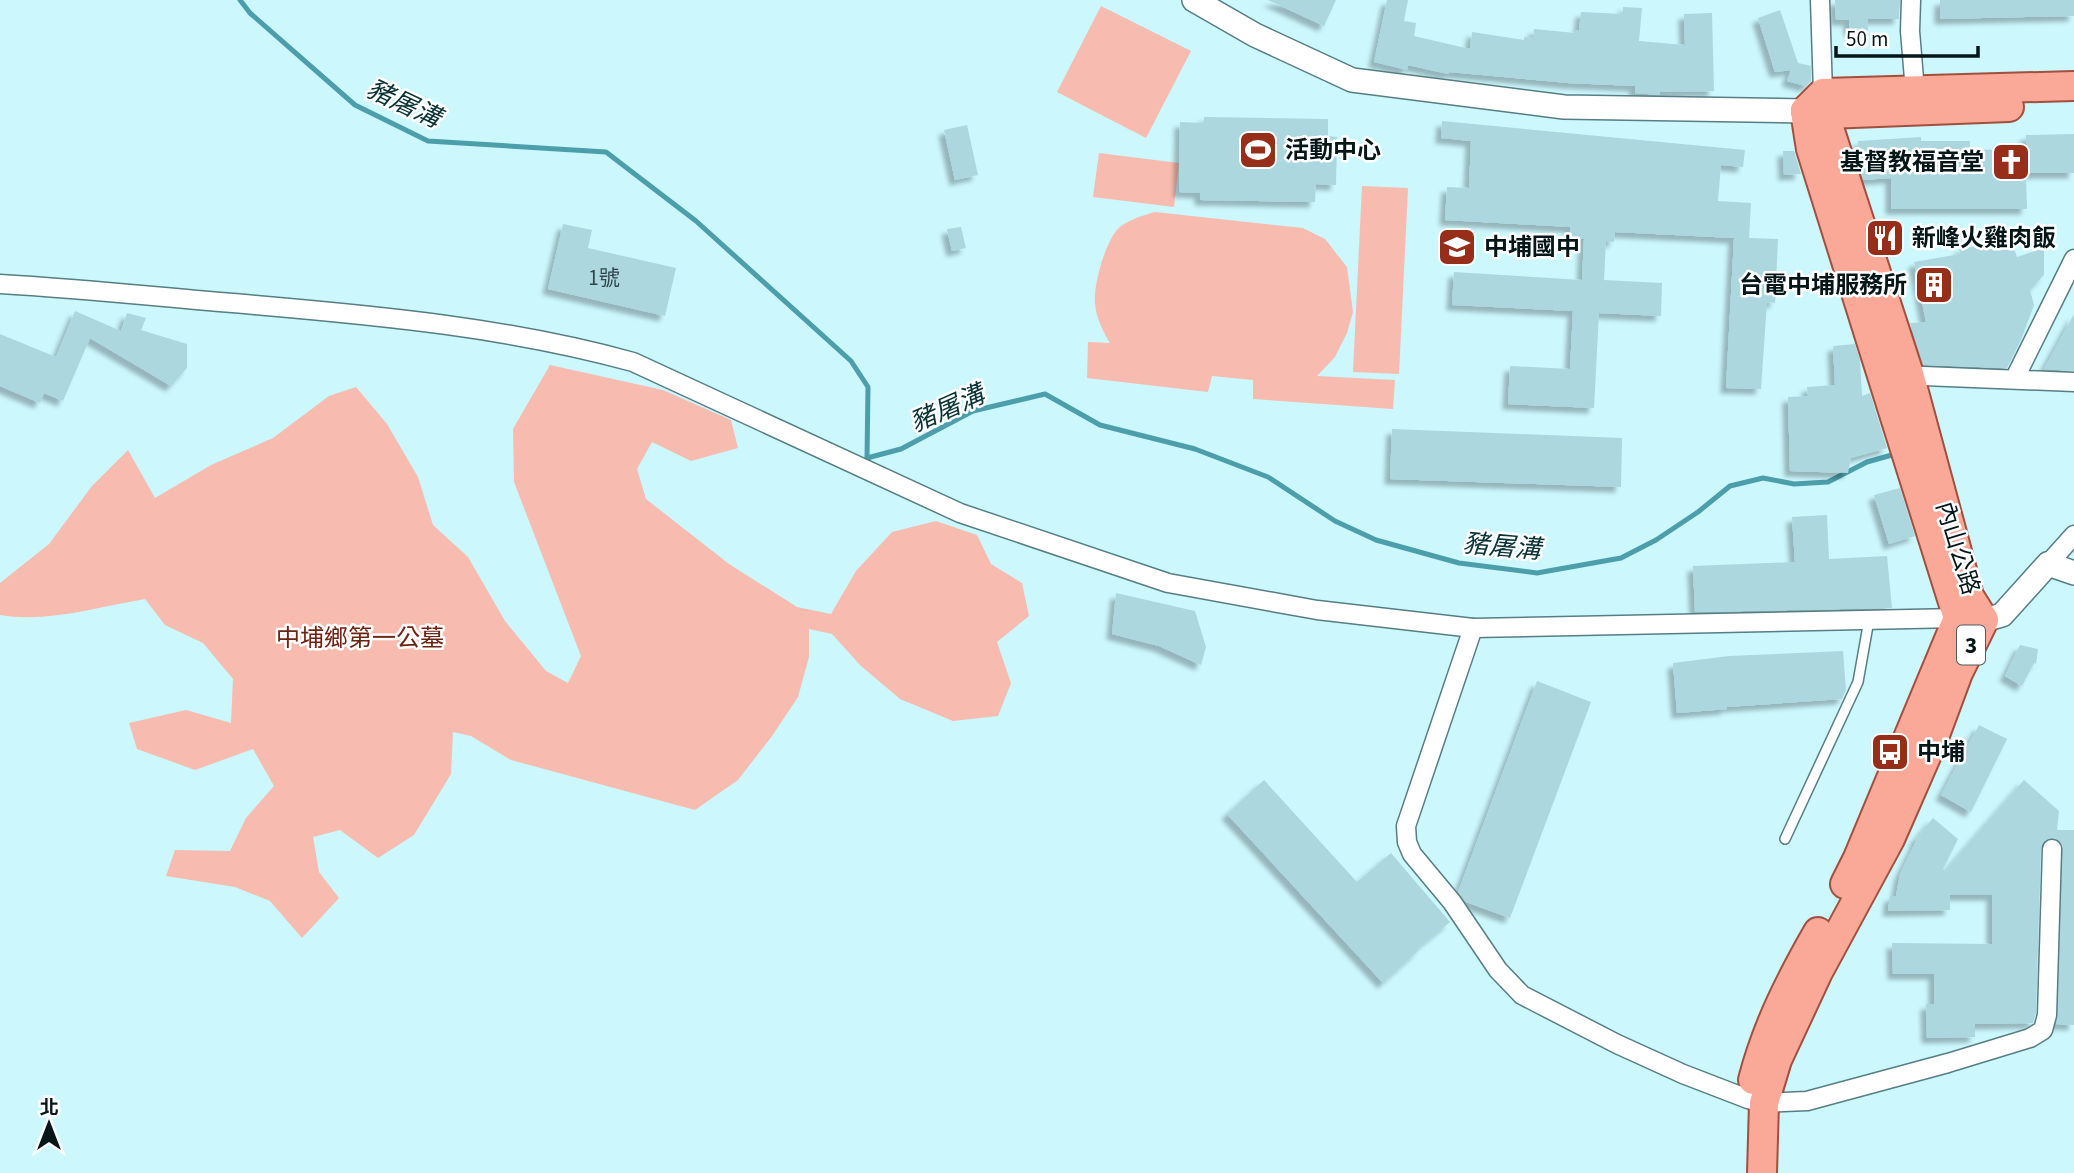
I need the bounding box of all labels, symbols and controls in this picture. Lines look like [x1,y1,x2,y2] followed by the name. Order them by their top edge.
[1836,14,1978,58] scale bar
[1846,24,1888,54] text: 50 m
[361,70,451,138] water label: 豬屠溝
[1237,129,1279,171] sports icon: 活動中心
[1285,133,1381,168] place label: 活動中心
[1990,141,2032,183] church icon: 基督教福音堂
[1840,145,1984,180] place label: 基督教福音堂
[1864,217,1906,259] restaurant icon: 新峰火雞肉飯
[1912,221,2056,256] place label: 新峰火雞肉飯
[1436,226,1478,268] school or university icon: 中埔國中
[1484,230,1580,265] place label: 中埔國中
[588,263,620,293] house number: 1號
[1913,264,1955,306] building icon: 台電中埔服務所
[1739,268,1907,303] place label: 台電中埔服務所
[904,374,994,441] water label: 豬屠溝
[1927,497,1988,599] street label: 內山公路
[1461,525,1546,569] water label: 豬屠溝
[276,621,444,656] park label: 中埔鄉第一公墓
[1957,625,1985,664] road number: 3
[1869,731,1911,773] bus stop icon: 中埔
[1917,735,1965,770] place label: 中埔
[14,1089,84,1159] north arrow
[39,1095,59,1122] text: 北

